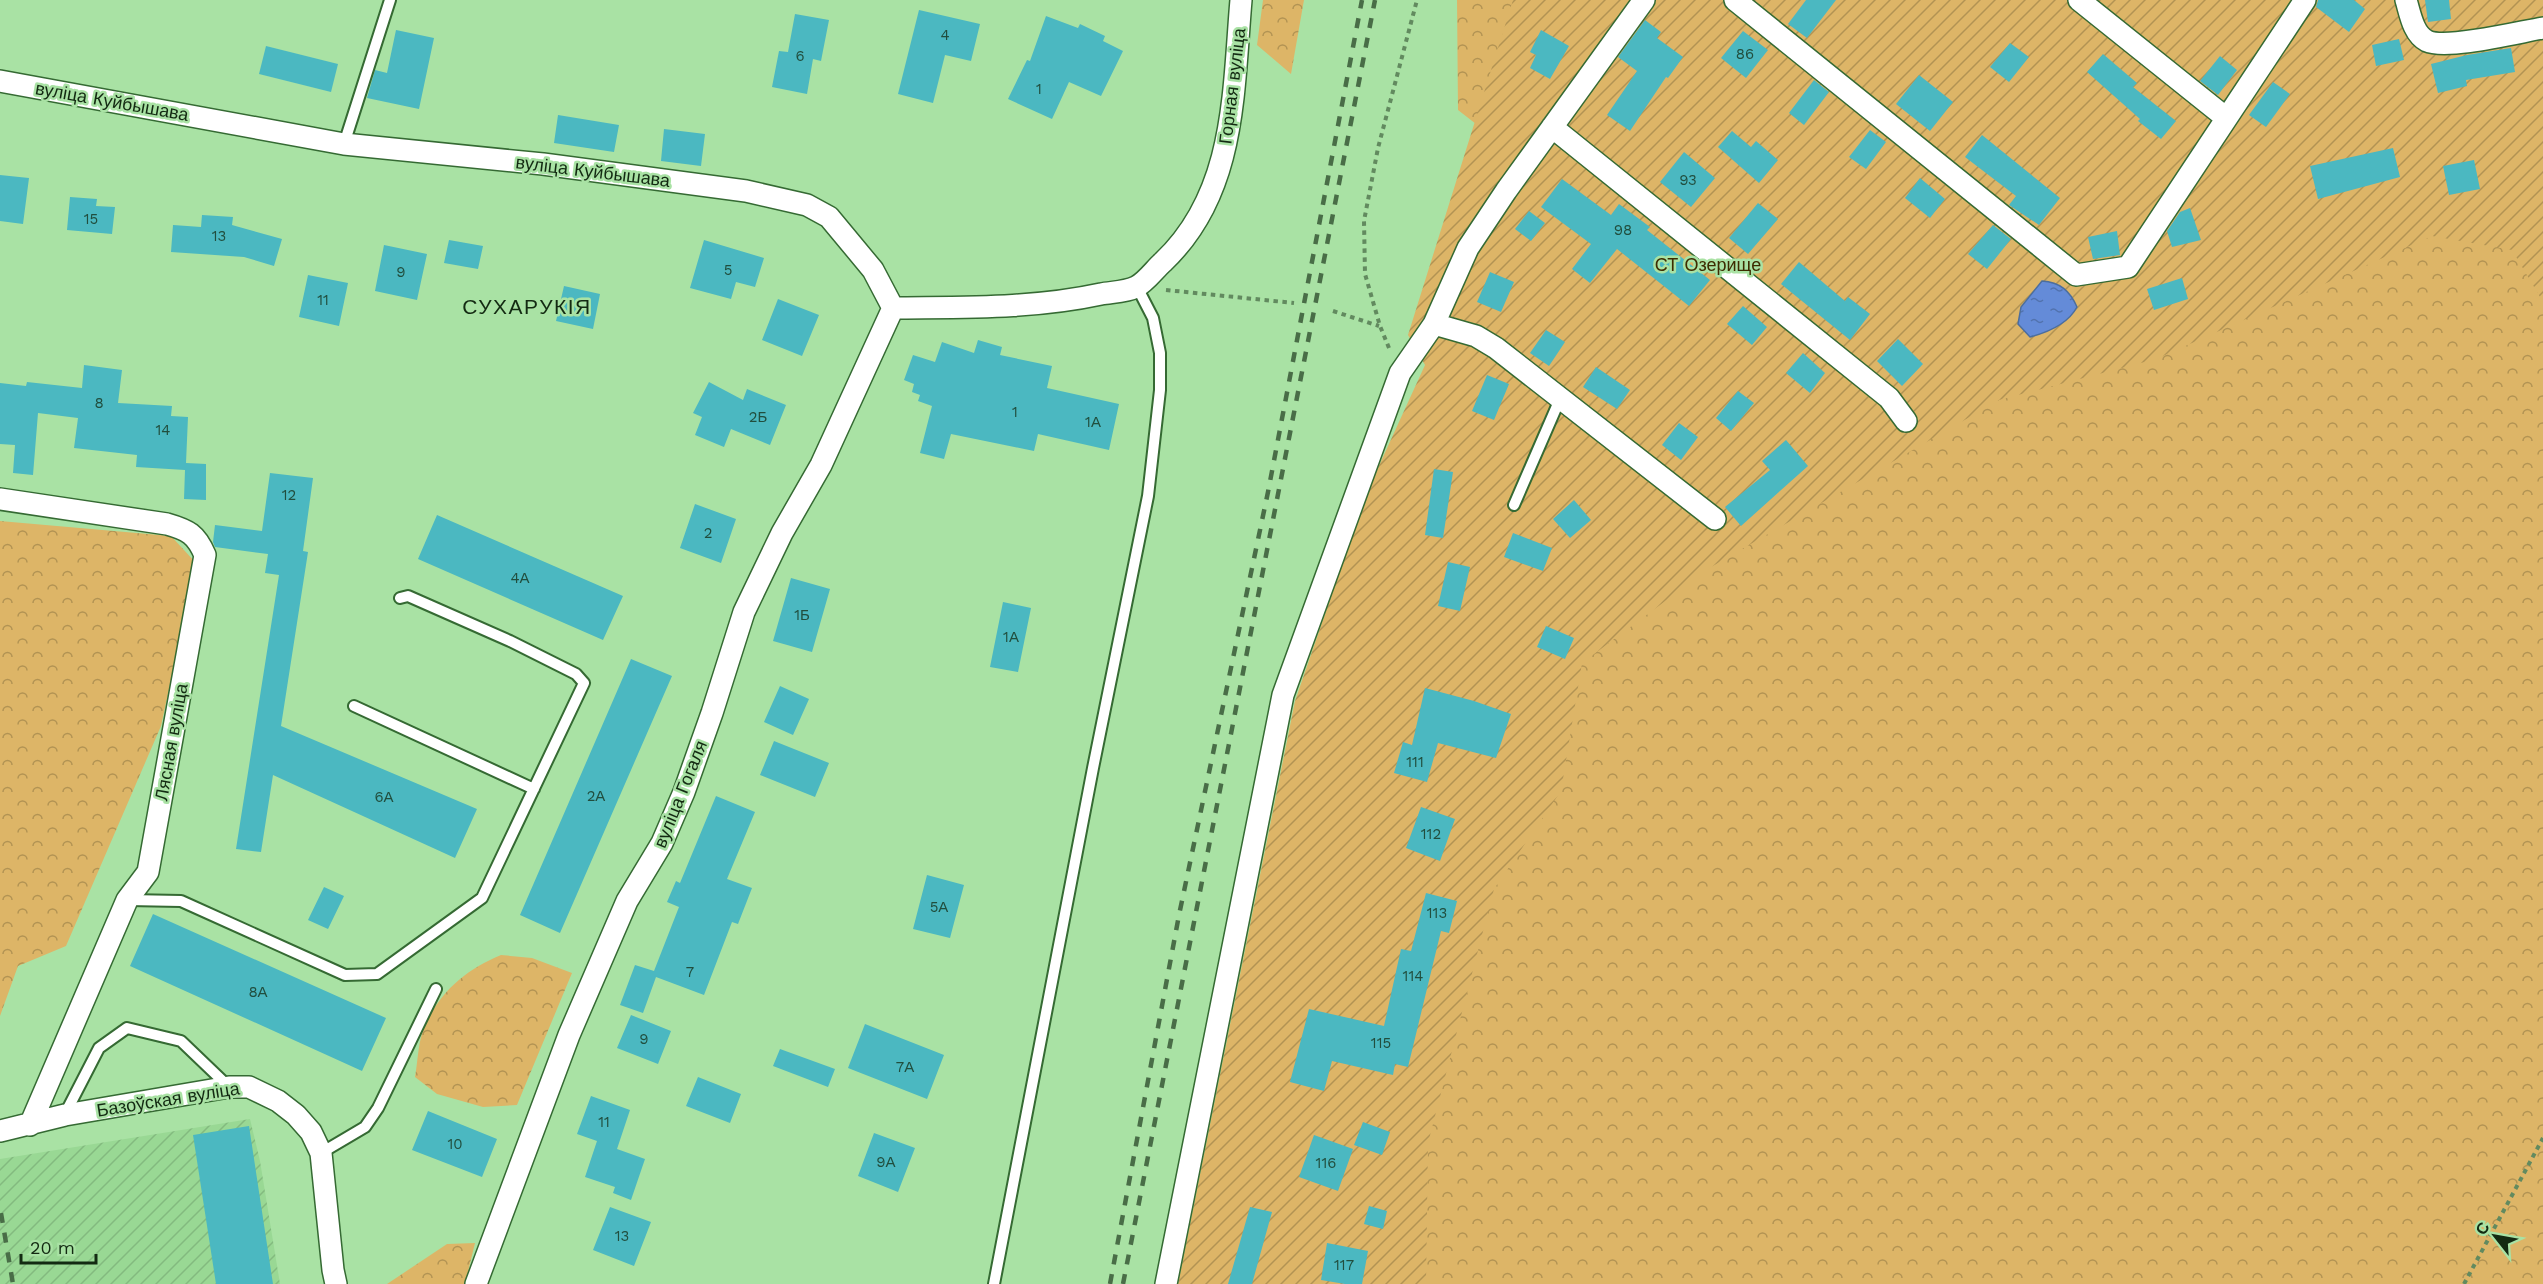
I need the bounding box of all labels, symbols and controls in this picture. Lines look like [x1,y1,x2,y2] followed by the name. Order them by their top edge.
[940,26,950,44] house number: 4
[1214,26,1250,145] street label: Горная вуліца
[1736,45,1754,63] house number: 86
[795,47,805,65] house number: 6
[34,77,191,125] street label: вуліца Куйбышава
[1036,80,1042,98] house number: 1
[515,151,672,191] street label: вуліца Куйбышава
[1679,171,1697,189] house number: 93
[84,210,98,228] house number: 15
[1614,221,1632,239] house number: 98
[212,227,226,245] house number: 13
[1655,254,1761,275] park label: СТ Озерище
[724,261,732,279] house number: 5
[396,263,406,281] house number: 9
[317,291,329,309] house number: 11
[462,294,592,319] district label: СУХАРУКІЯ
[94,394,104,412] house number: 8
[1012,403,1018,421] house number: 1
[749,408,767,426] house number: 2Б
[1085,413,1101,431] house number: 1А
[155,421,171,439] house number: 14
[282,486,296,504] house number: 12
[704,524,712,542] house number: 2
[510,569,530,587] house number: 4А
[794,606,810,624] house number: 1Б
[1003,628,1019,646] house number: 1А
[150,681,192,802] street label: Лясная вуліца
[649,737,711,851] street label: вуліца Гогаля
[1406,753,1424,771] house number: 111
[587,787,605,805] house number: 2А
[374,788,394,806] house number: 6А
[1421,825,1441,843] house number: 112
[930,898,948,916] house number: 5А
[1427,904,1447,922] house number: 113
[686,963,694,981] house number: 7
[1403,967,1423,985] house number: 114
[248,983,268,1001] house number: 8А
[639,1030,649,1048] house number: 9
[1371,1034,1391,1052] house number: 115
[896,1058,914,1076] house number: 7А
[95,1077,242,1121] street label: Базоўская вуліца
[598,1113,610,1131] house number: 11
[447,1135,463,1153] house number: 10
[876,1153,896,1171] house number: 9А
[1316,1154,1336,1172] house number: 116
[2465,1206,2525,1266] north arrow
[2471,1218,2494,1238] text: С
[21,1227,96,1265] scale bar
[615,1227,629,1245] house number: 13
[30,1237,75,1258] text: 20 m
[1334,1256,1354,1274] house number: 117

